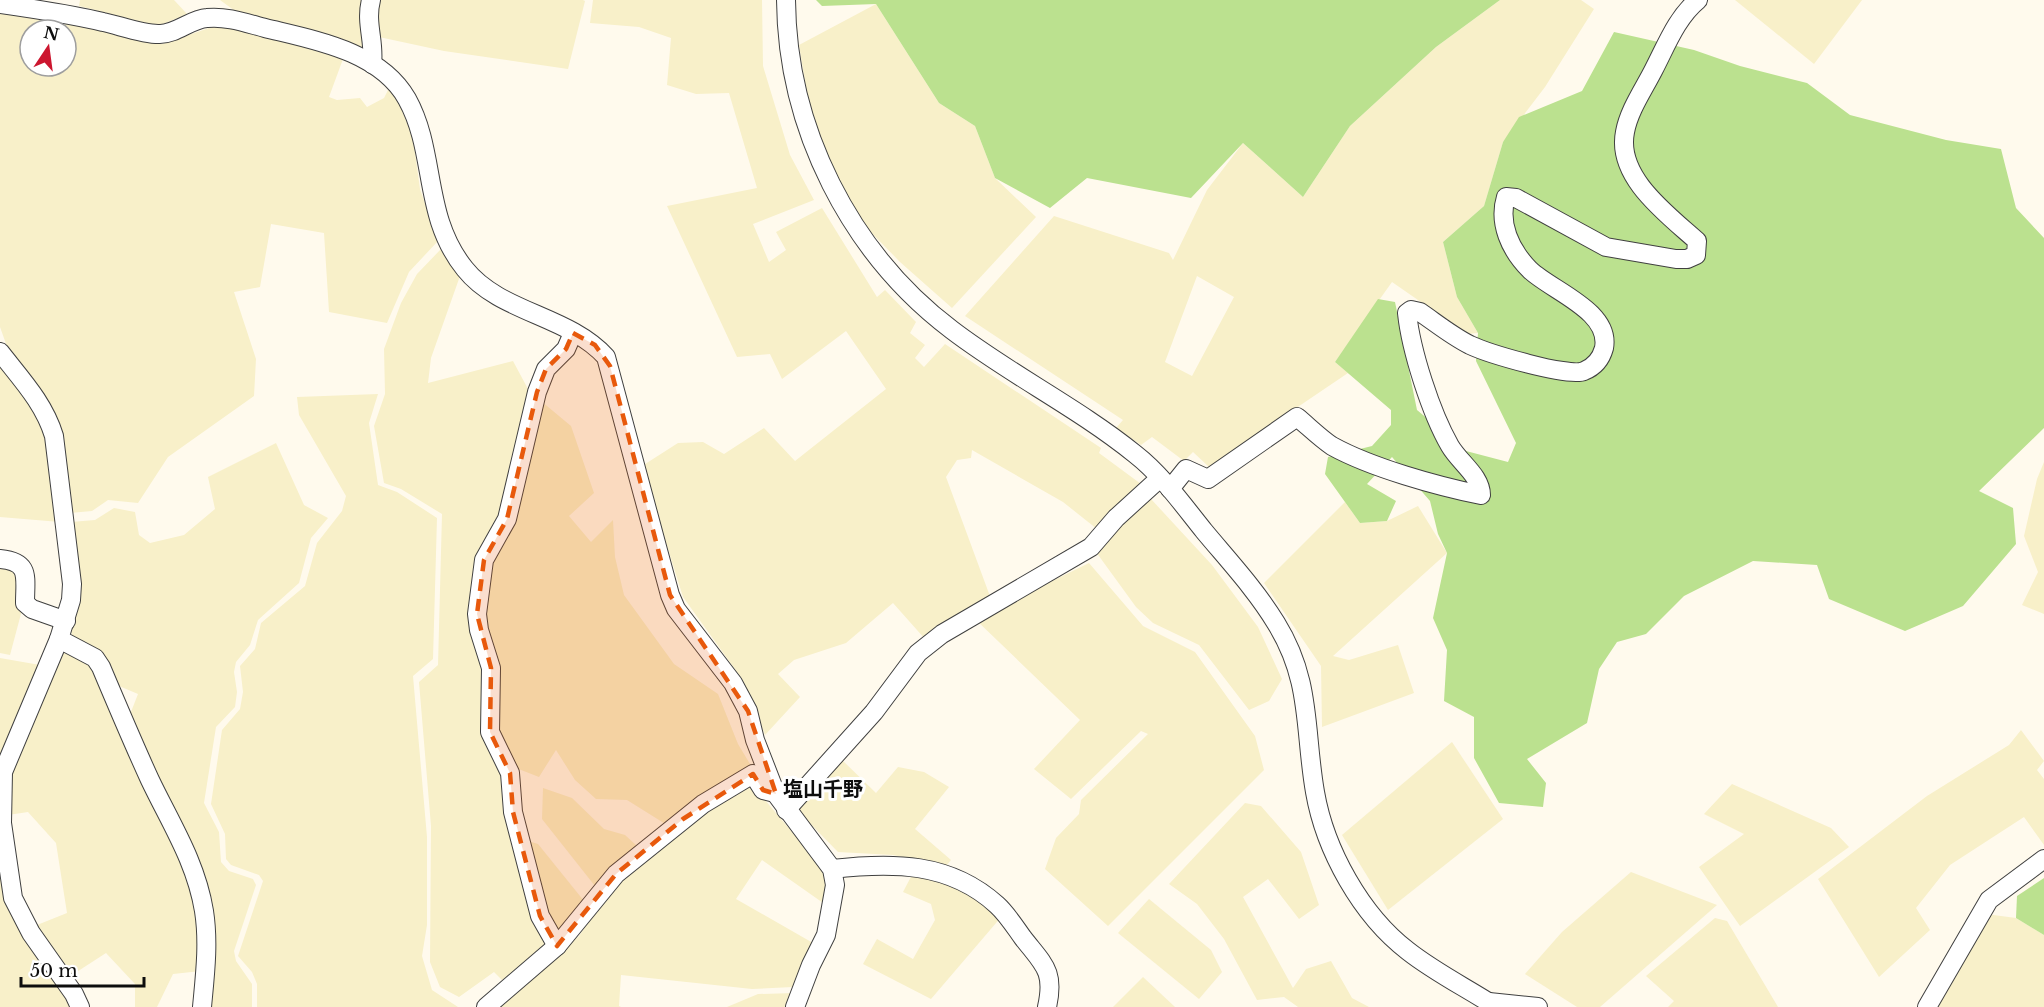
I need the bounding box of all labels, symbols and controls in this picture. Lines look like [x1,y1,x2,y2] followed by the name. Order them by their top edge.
[18,18,78,78] north arrow
[42,22,61,45] text: N
[783,777,863,801] district label: 塩山千野
[21,950,144,988] scale bar
[30,960,78,982] text: 50 m

